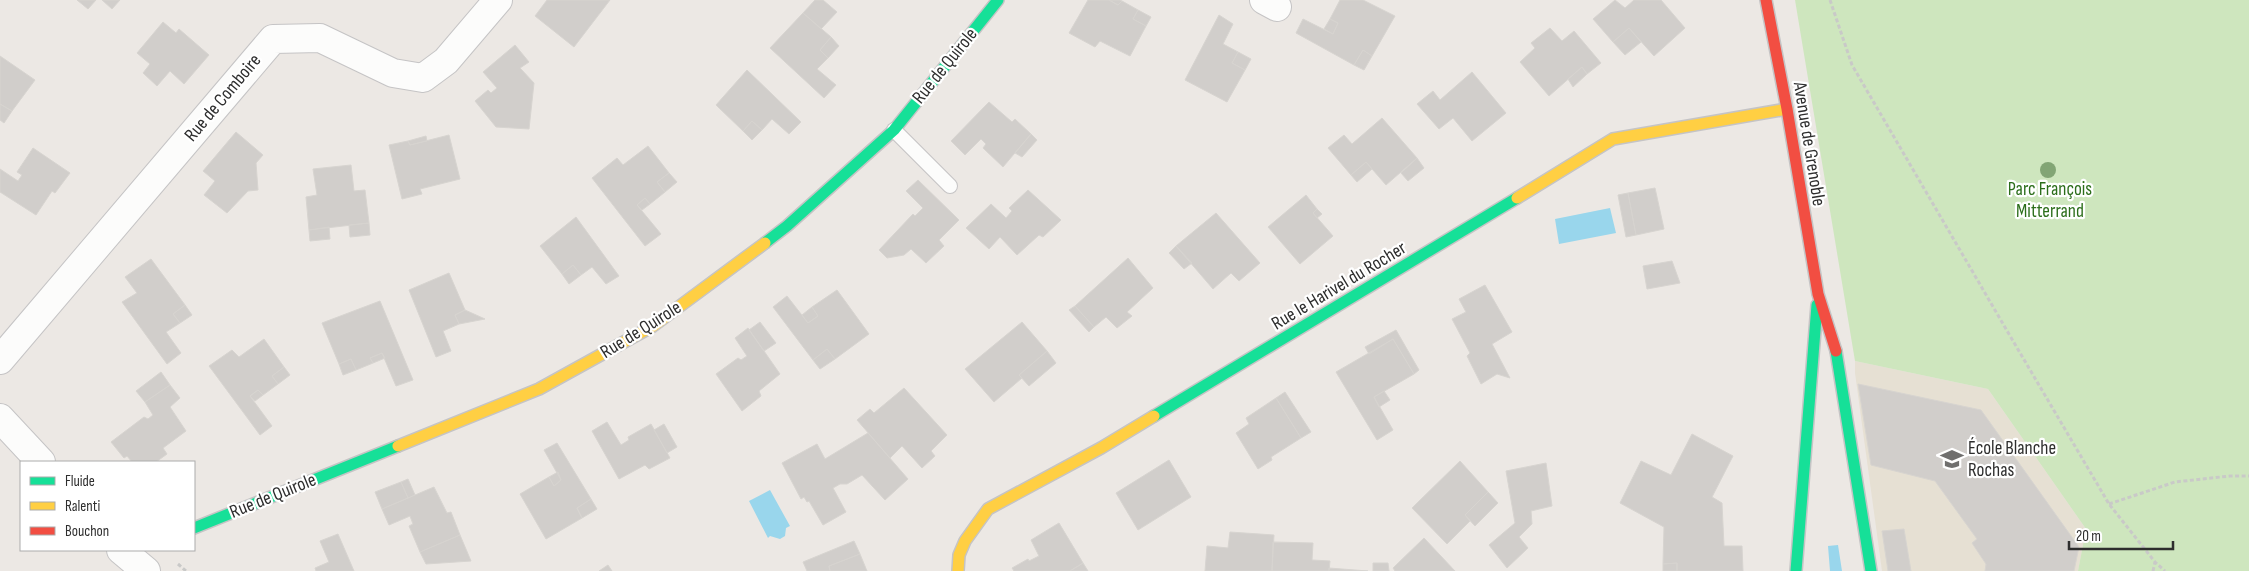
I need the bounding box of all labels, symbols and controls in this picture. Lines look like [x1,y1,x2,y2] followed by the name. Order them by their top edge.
[907,23,983,109] street label: Rue de Quirole
[180,50,266,146] street label: Rue de Comboire
[1788,79,1830,208] street label: Avenue de Grenoble
[2008,178,2092,223] park label: Parc François Mitterrand
[1267,236,1411,335] street label: Rue le Harivel du Rocher
[596,296,686,364] street label: Rue de Quirole
[1968,437,2056,482] place label: École Blanche Rochas
[1939,446,1965,472] school or university icon: École Blanche Rochas
[20,461,195,551] legend
[226,468,320,524] street label: Rue de Quirole
[65,472,95,491] text: Fluide
[65,497,100,516] text: Ralenti
[2069,518,2173,550] scale bar
[65,522,109,541] text: Bouchon
[2076,527,2101,546] text: 20 m

